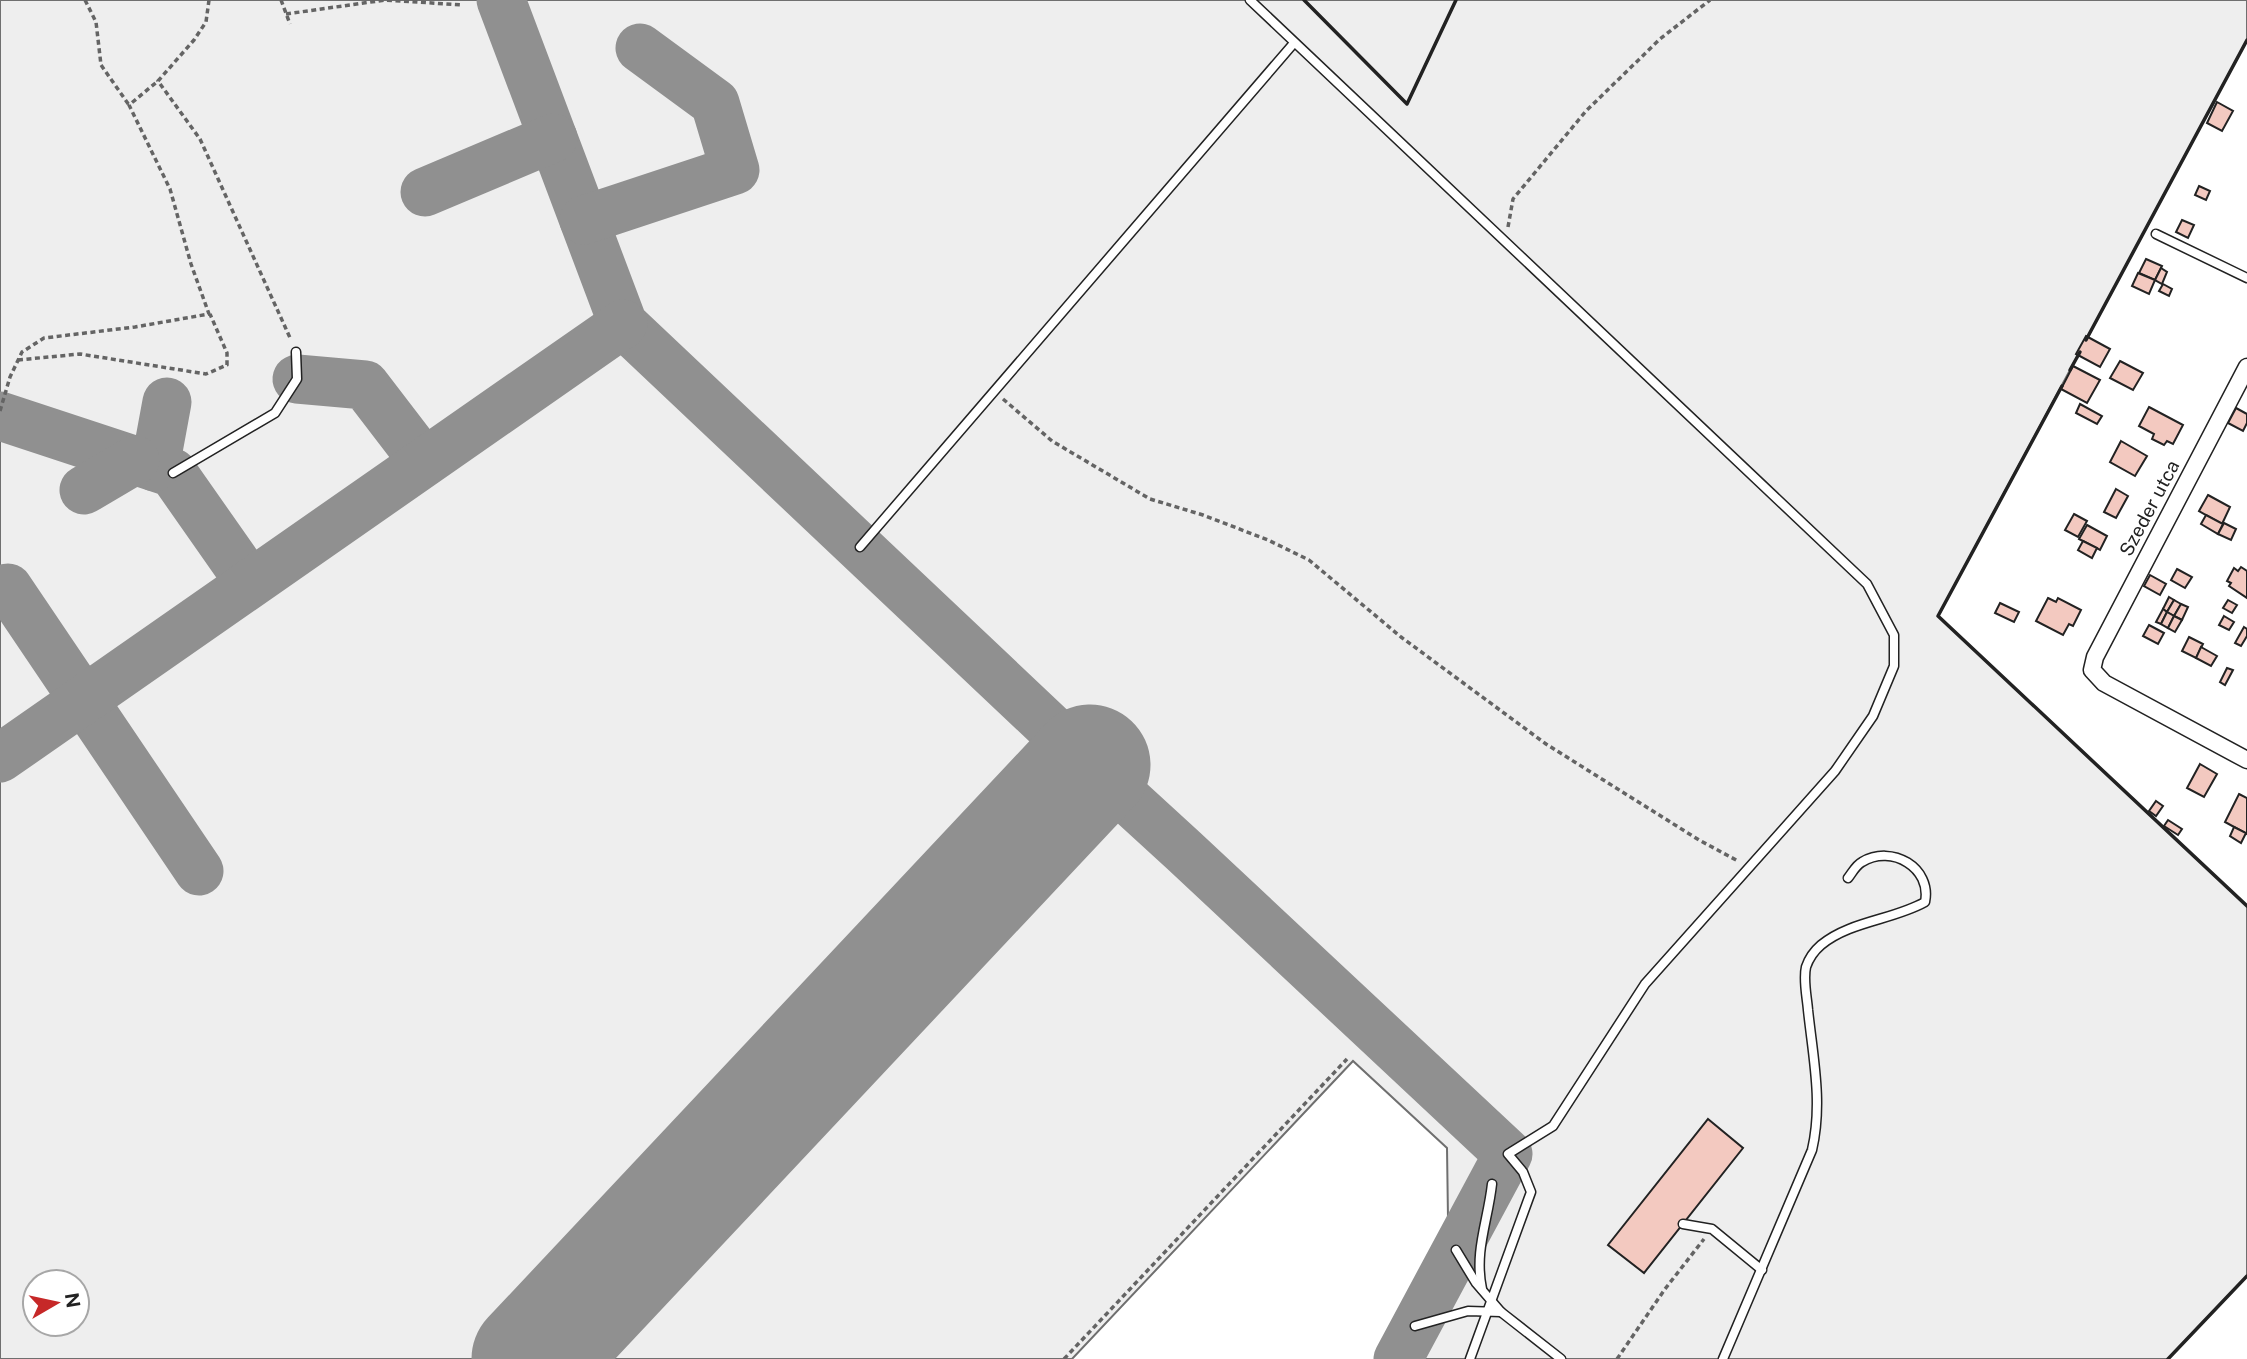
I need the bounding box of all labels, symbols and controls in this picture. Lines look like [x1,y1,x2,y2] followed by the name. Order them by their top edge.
[2115,456,2183,560] street label: Szeder utca
[21,1268,91,1338] north arrow
[61,1291,85,1309] text: N

